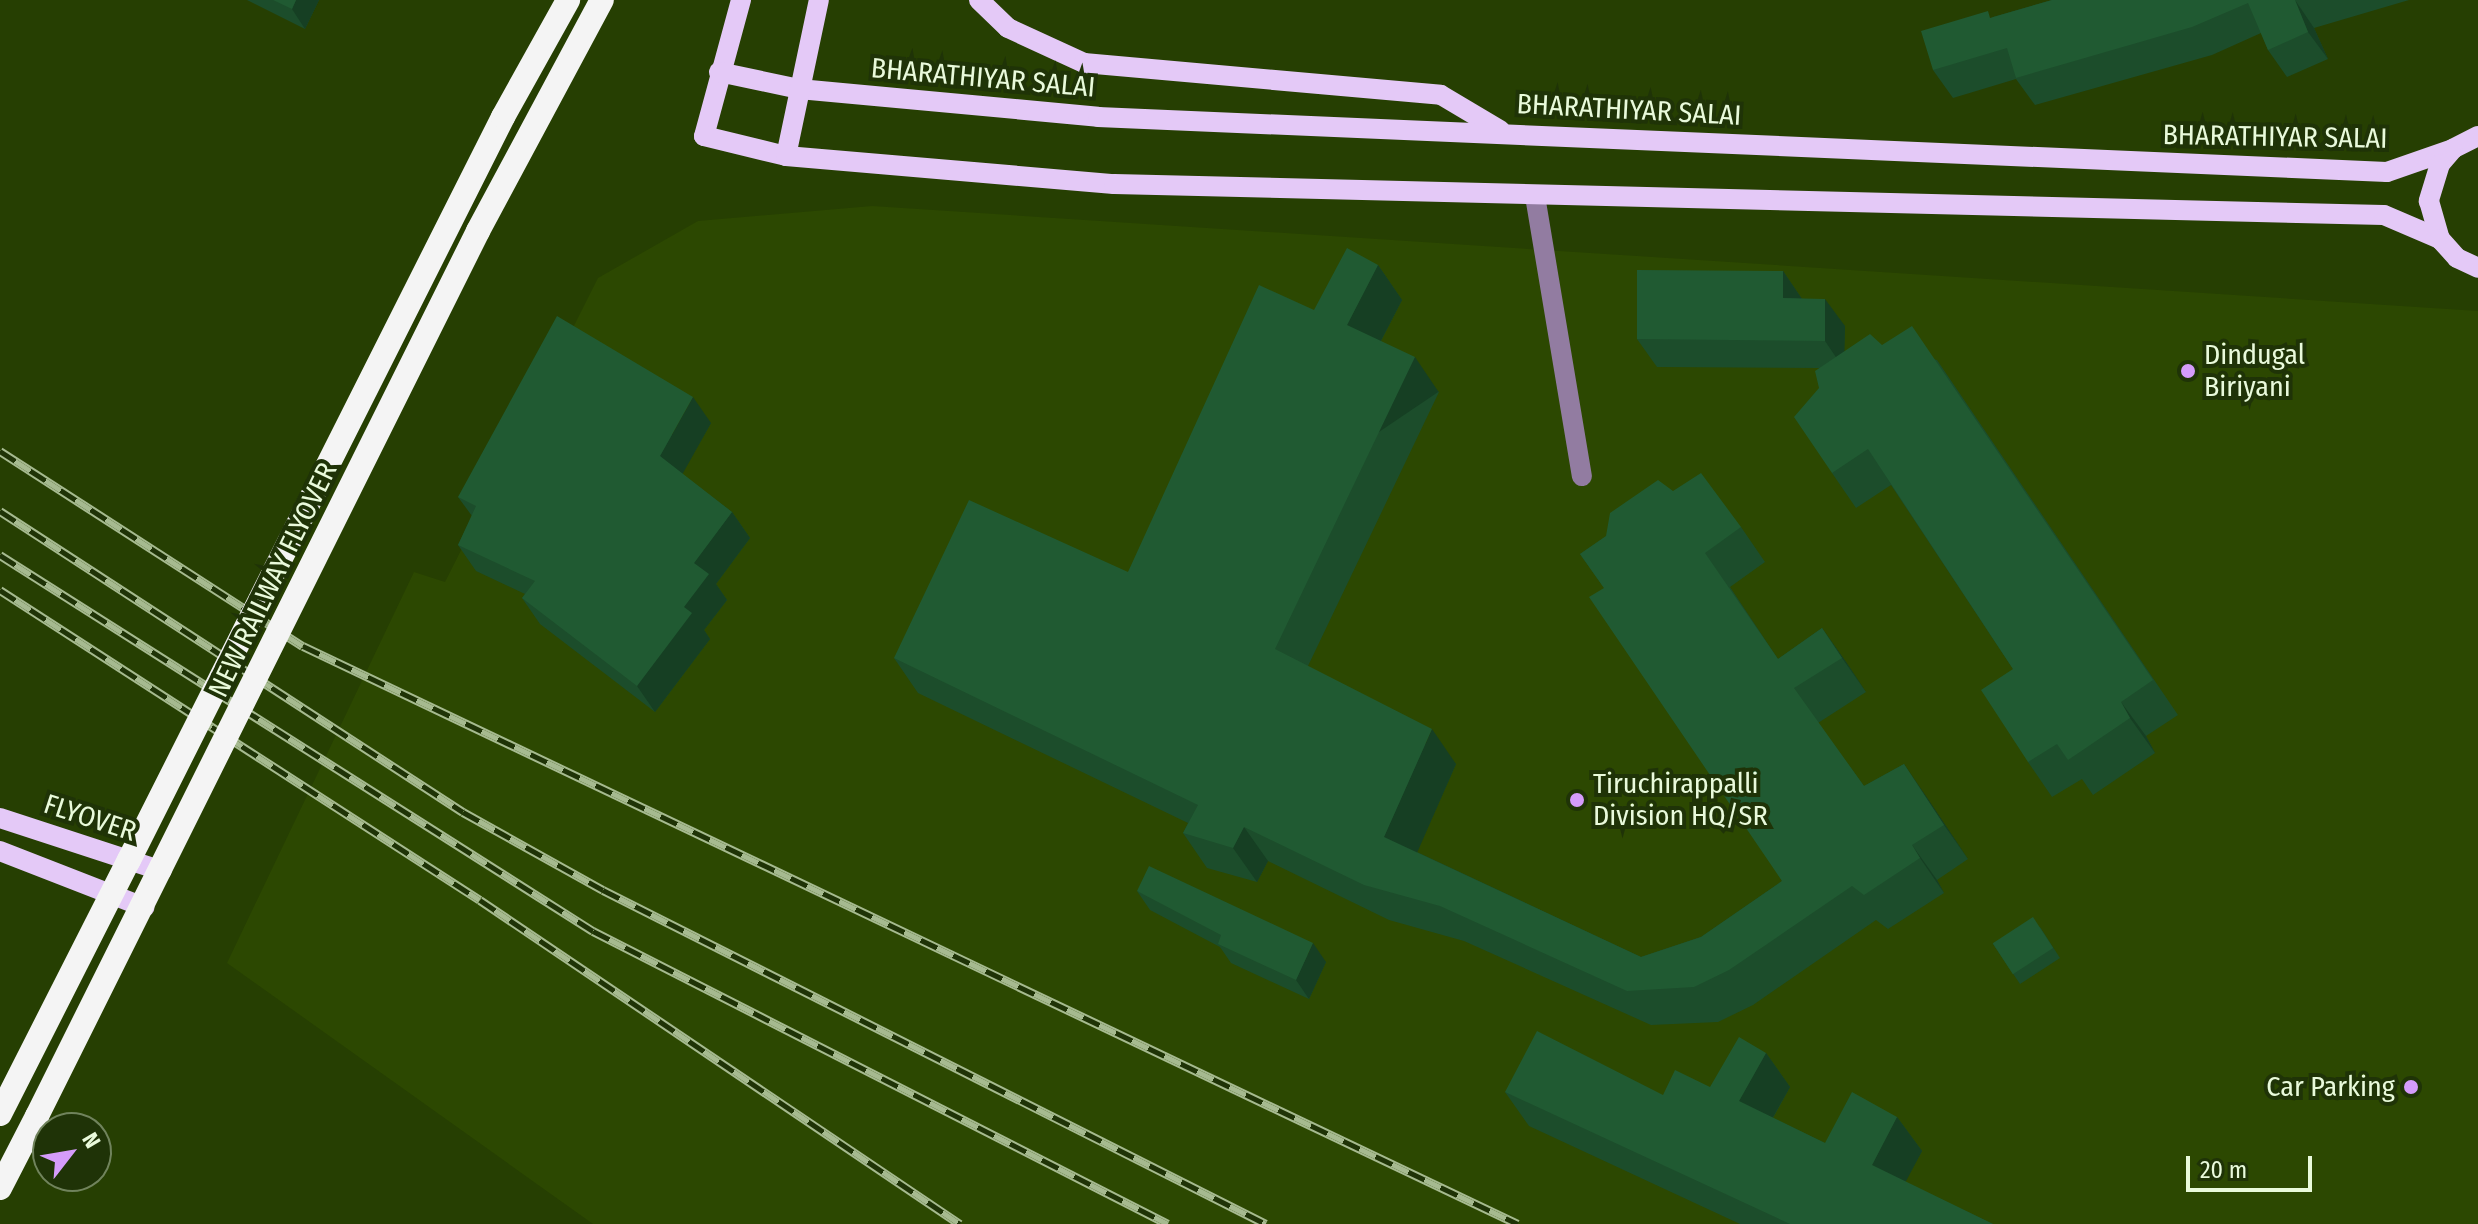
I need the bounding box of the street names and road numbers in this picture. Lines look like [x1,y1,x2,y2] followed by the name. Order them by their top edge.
[869,51,1097,105] street label: BHARATHIYAR SALAI
[1516,87,1742,133] street label: BHARATHIYAR SALAI
[2162,118,2388,156] street label: BHARATHIYAR SALAI
[202,457,344,703] street label: NEW RAILWAY FLYOVER
[39,787,141,849] street label: FLYOVER

